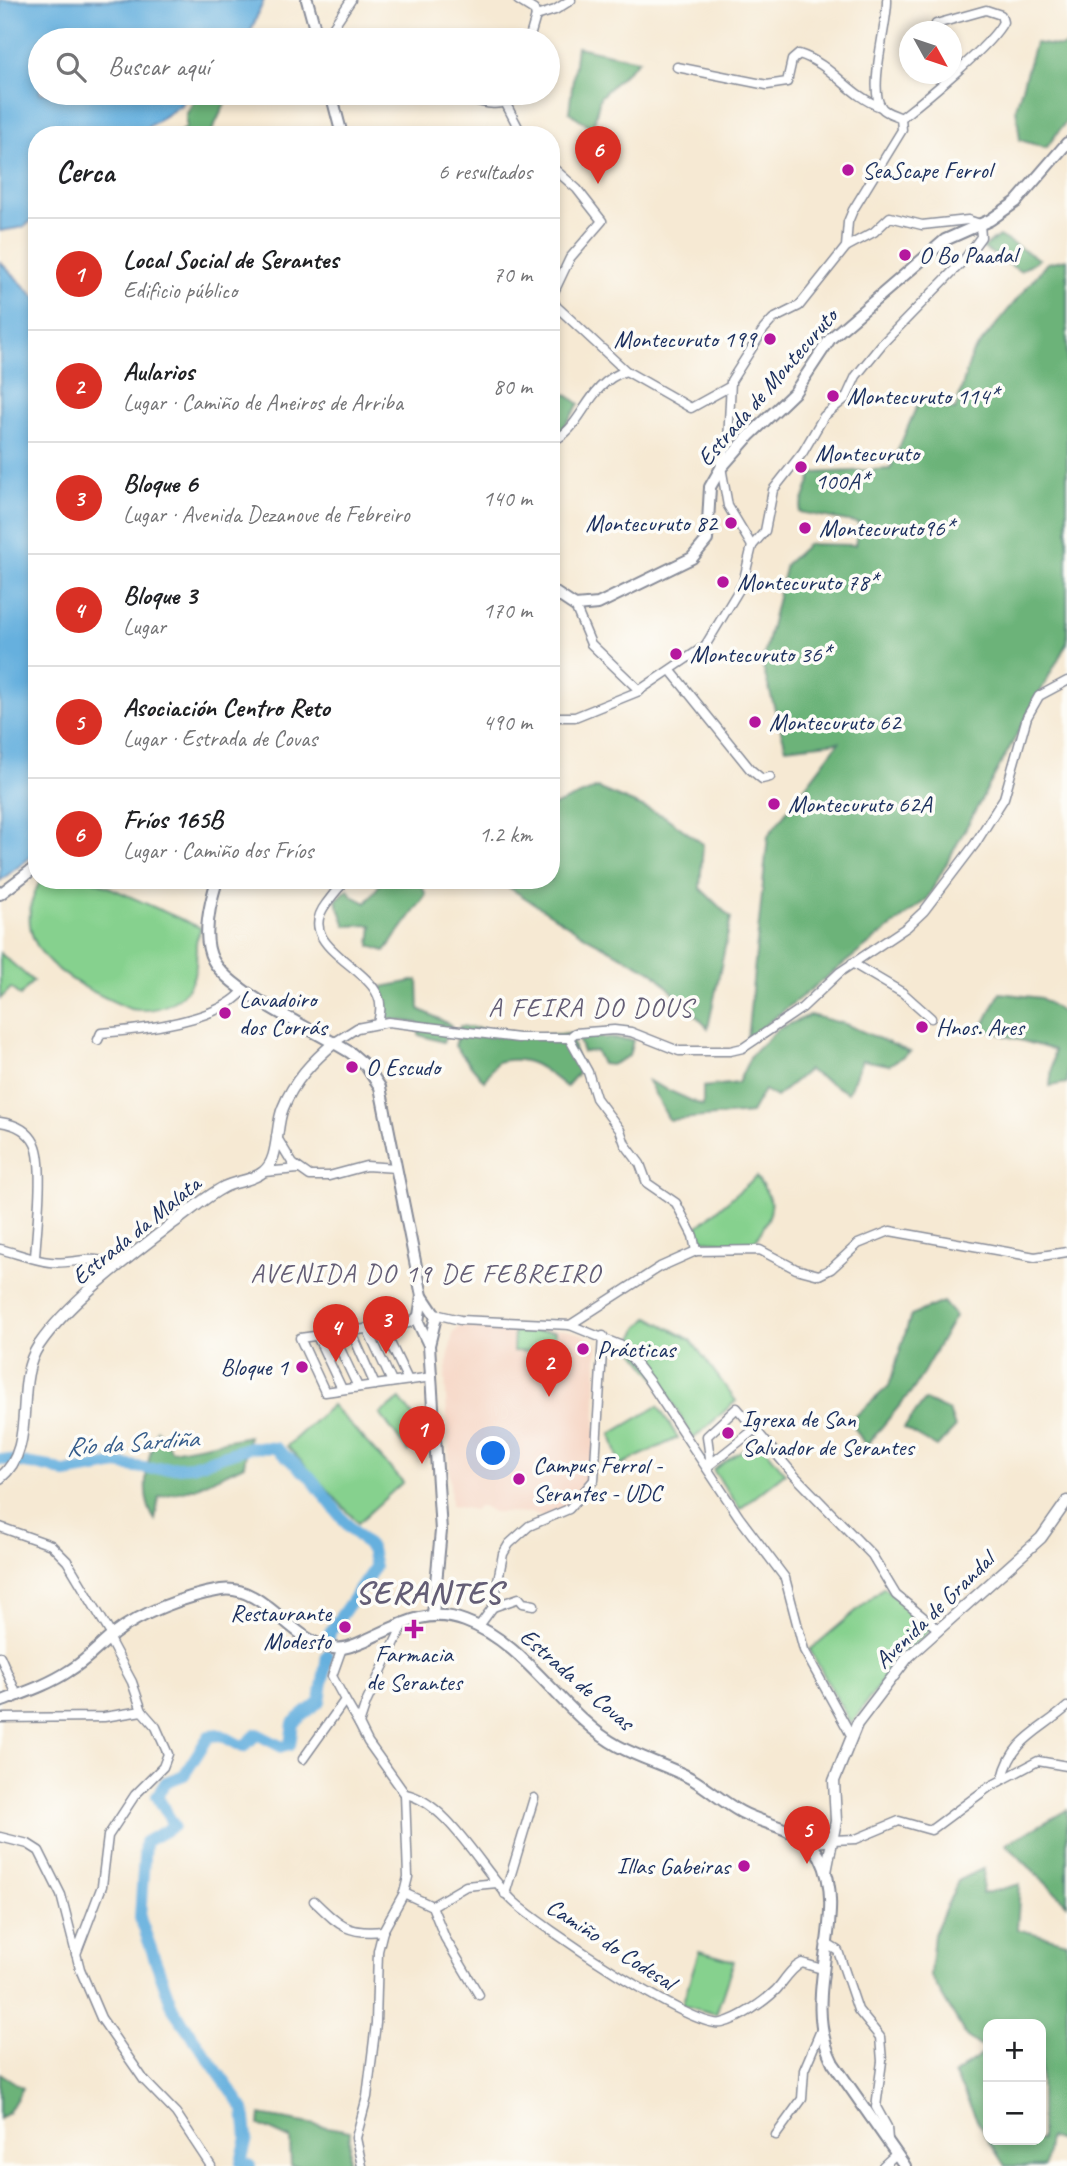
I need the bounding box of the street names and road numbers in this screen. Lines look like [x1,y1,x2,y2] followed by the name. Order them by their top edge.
[690,300,845,472] street label: Estrada de Montecuruto
[65,1168,208,1291] street label: Estrada da Malata
[868,1543,1003,1675] street label: Avenida de Grandal
[514,1621,642,1739] street label: Estrada de Covas
[541,1891,684,1999] street label: Camiño do Codesal

